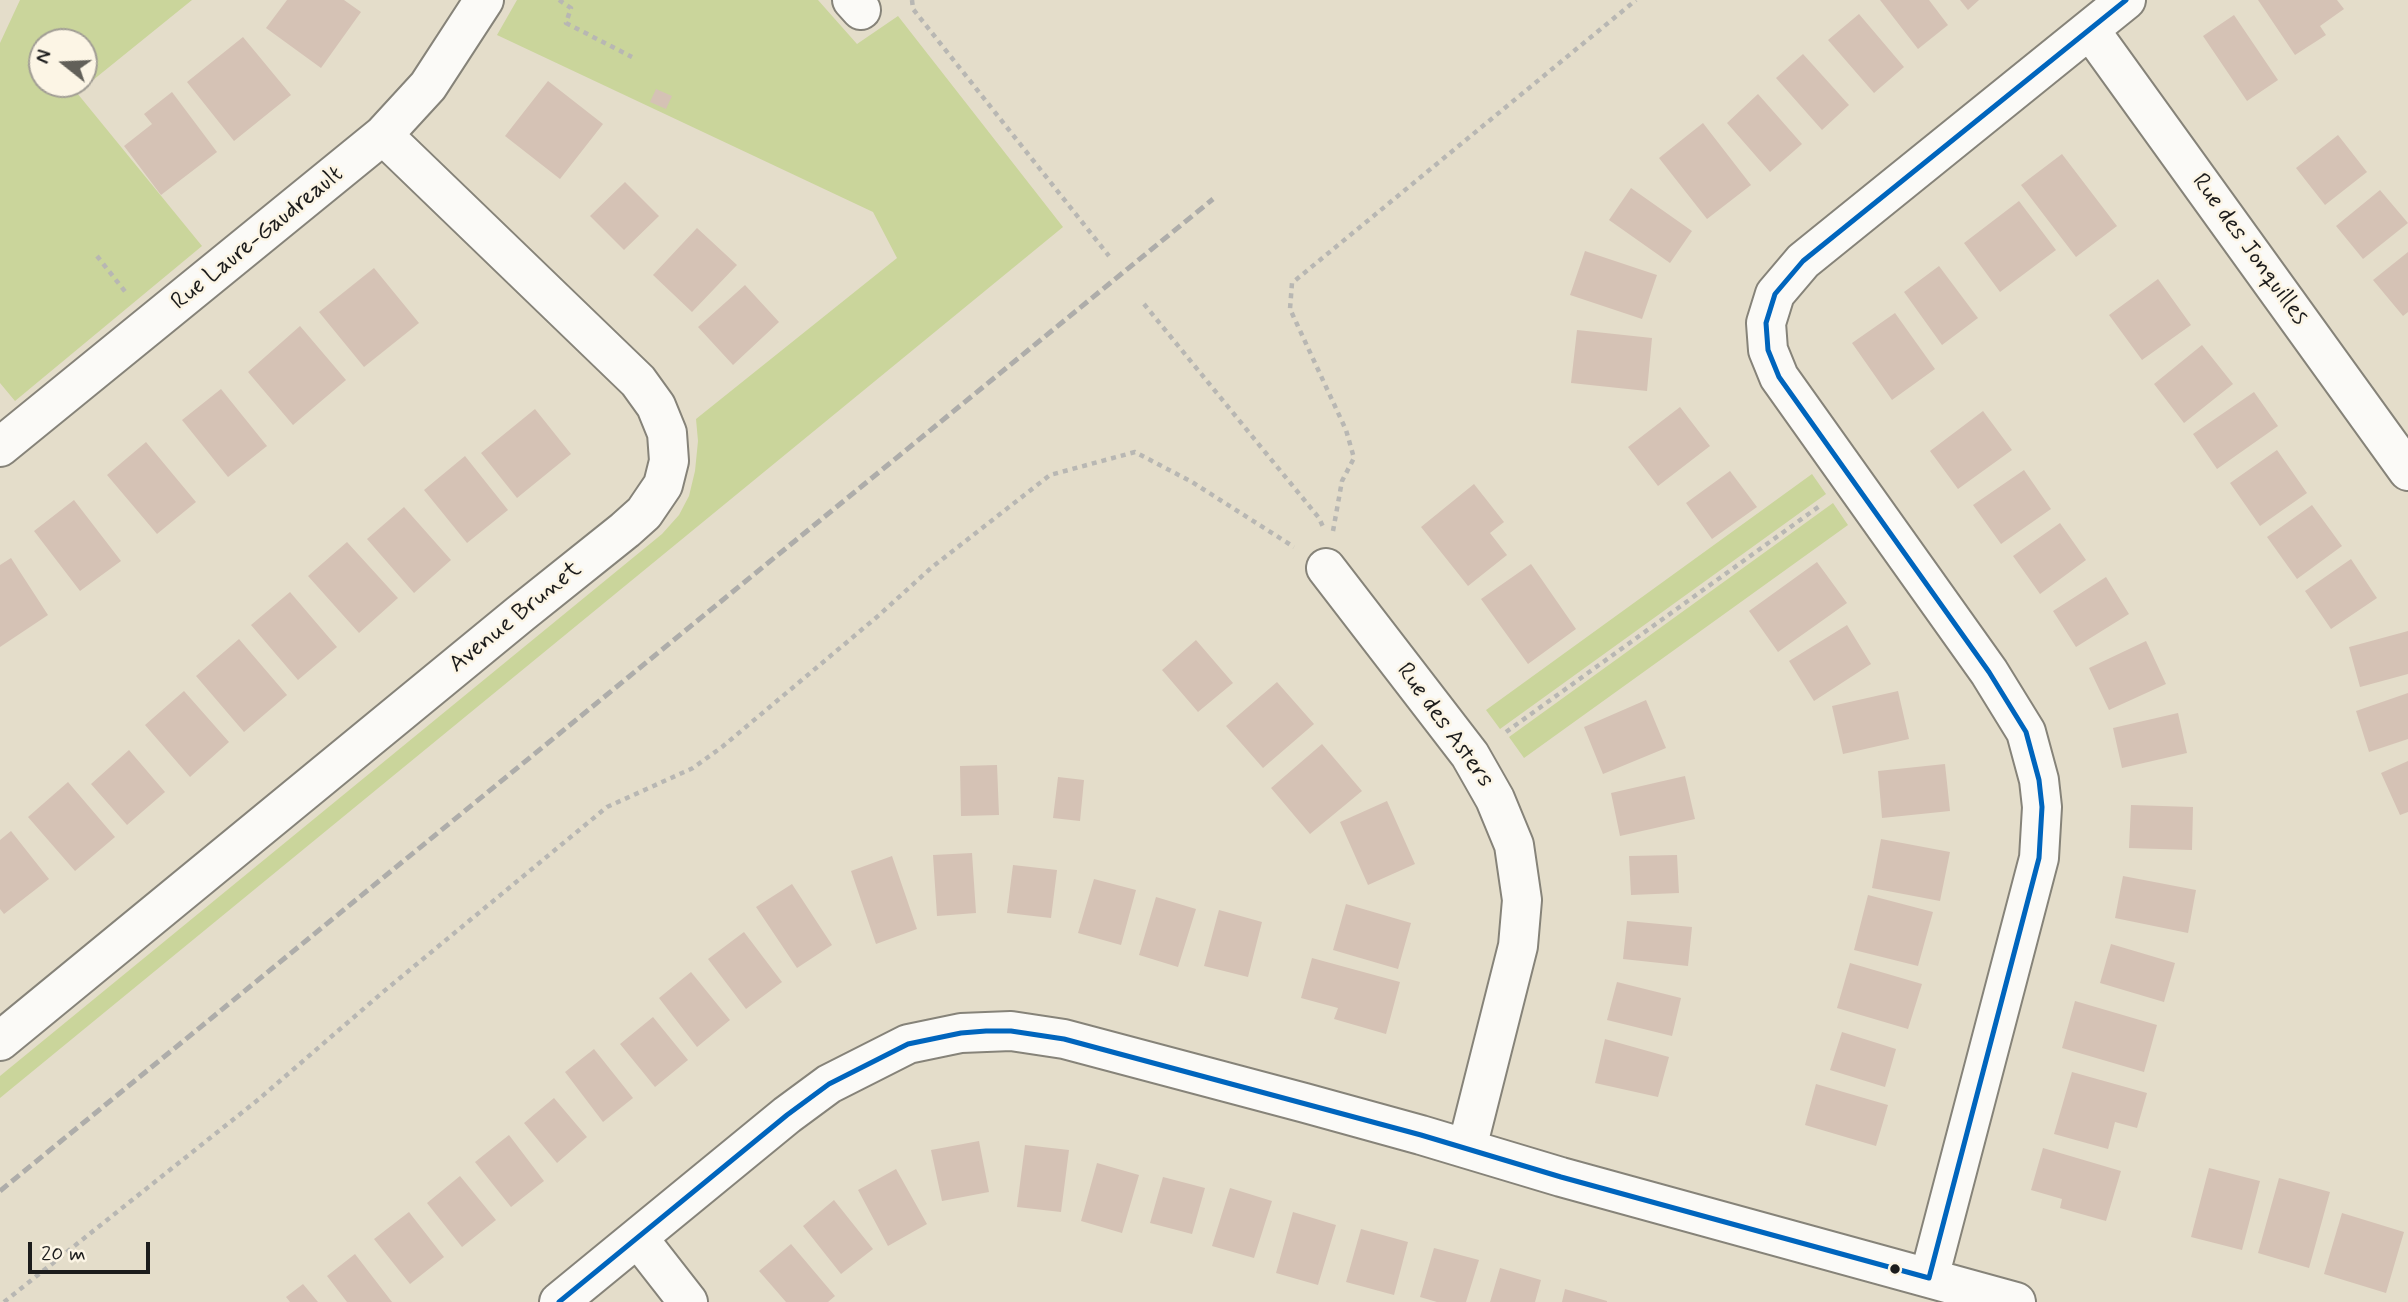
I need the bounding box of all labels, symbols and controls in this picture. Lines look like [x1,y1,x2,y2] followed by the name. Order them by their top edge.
[28,28,98,98] north arrow
[31,47,58,67] text: N
[166,161,350,317] street label: Rue Laure-Gaudreault
[2184,169,2314,331] street label: Rue des Jonquilles
[444,556,588,680] street label: Avenue Brunet
[1389,658,1499,794] street label: Rue des Asters
[32,1228,154,1272] scale bar
[41,1240,86,1268] text: 20 m
[1888,1262,1902,1276] unlabelled marker

